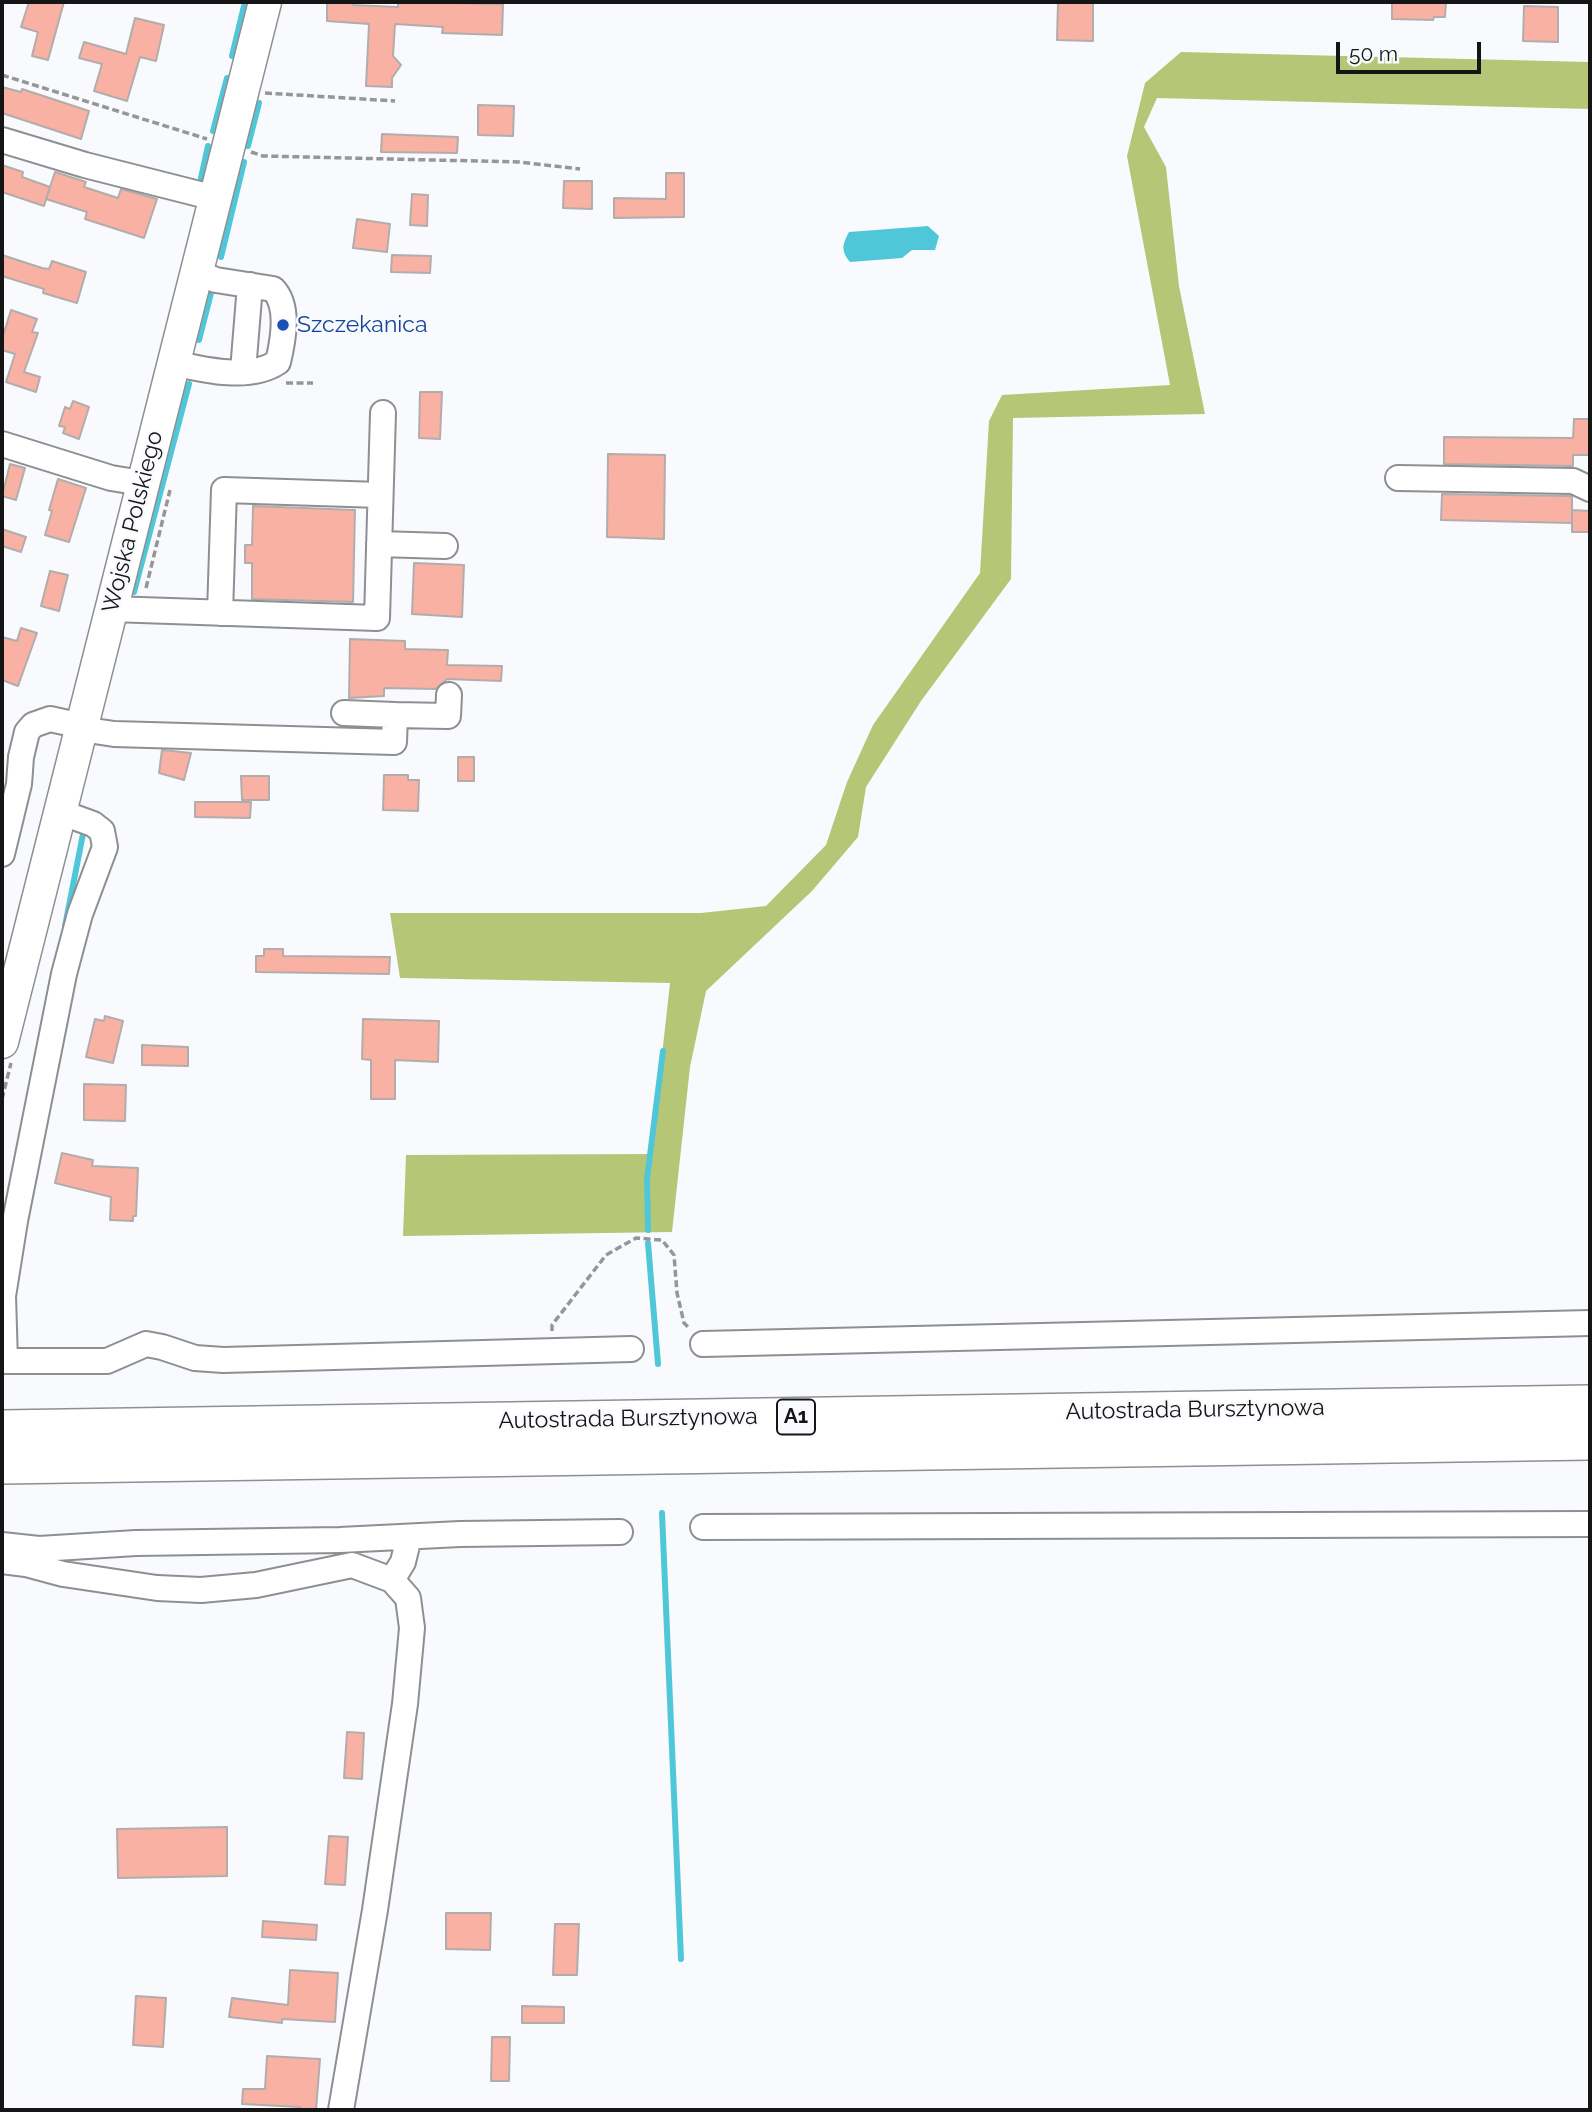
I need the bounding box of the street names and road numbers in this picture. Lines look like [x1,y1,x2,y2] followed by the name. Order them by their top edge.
[97,428,169,616] street label: Wojska Polskiego
[1065,1394,1325,1426] street label: Autostrada Bursztynowa
[777,1400,815,1434] road number: A1
[498,1403,758,1435] street label: Autostrada Bursztynowa

